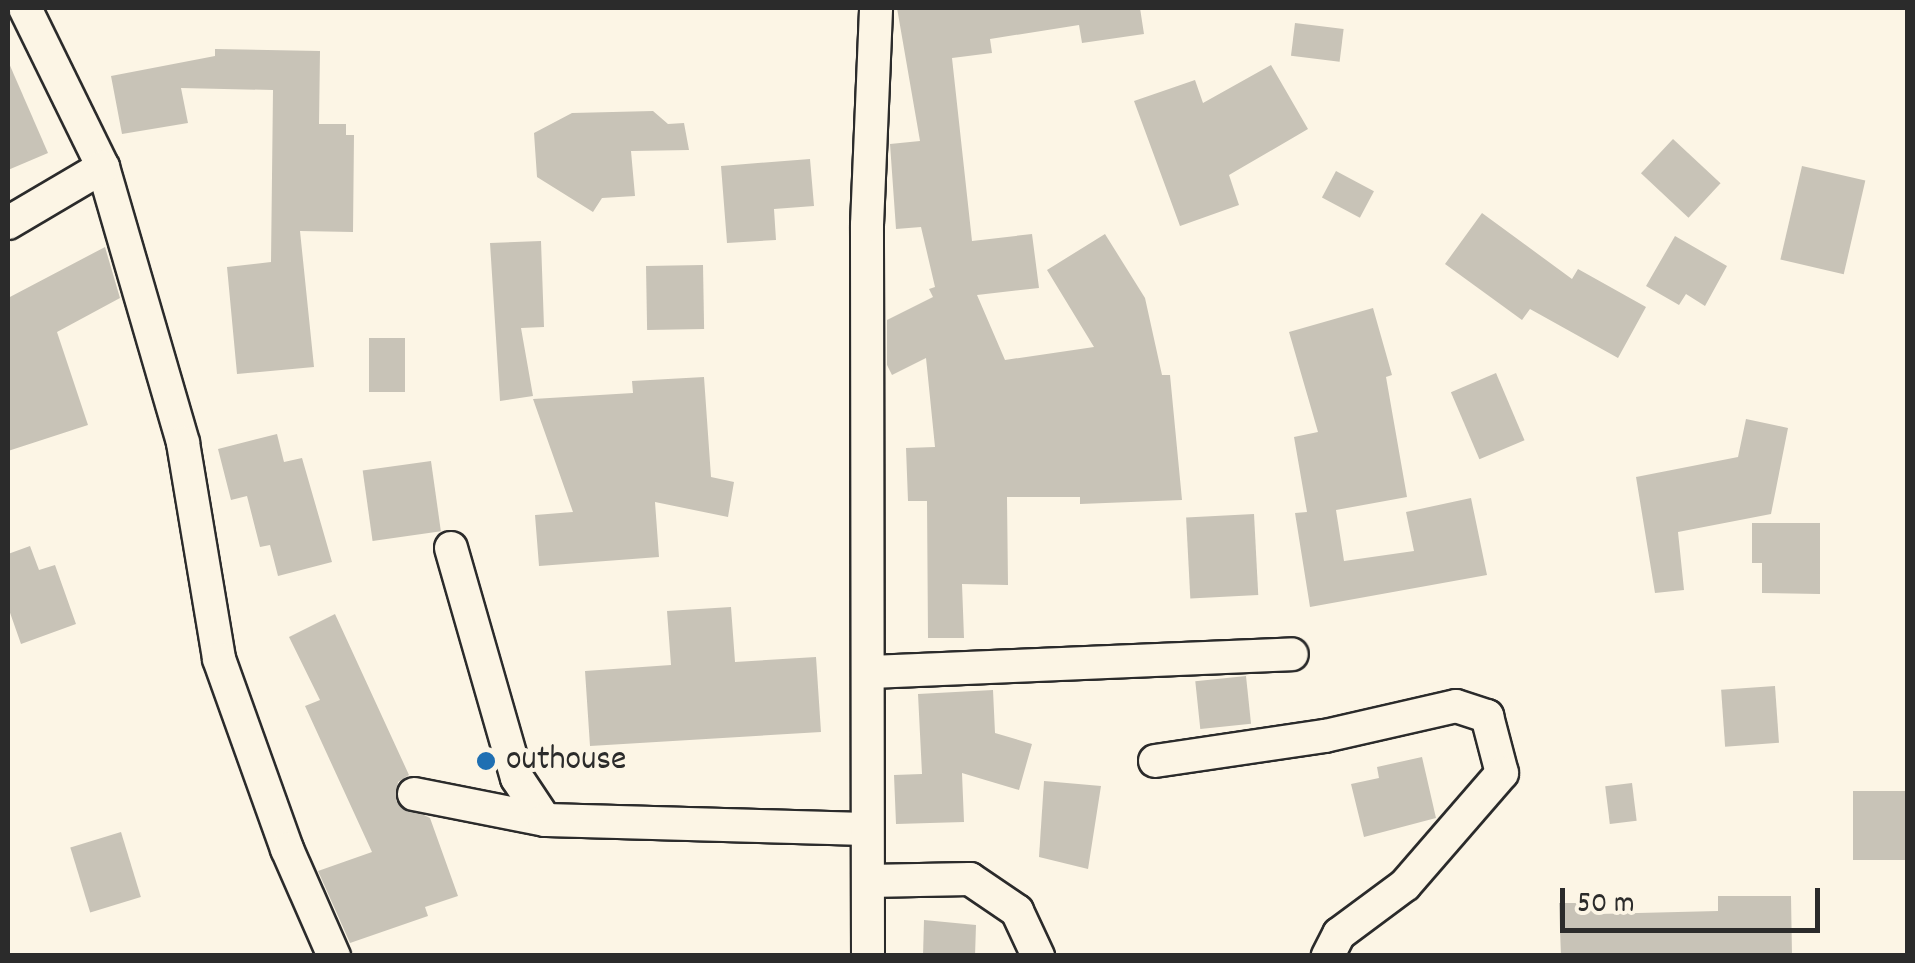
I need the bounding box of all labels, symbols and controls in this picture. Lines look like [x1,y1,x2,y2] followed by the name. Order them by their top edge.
[506,740,626,782] place label: outhouse
[475,750,497,772] marker: outhouse
[1565,868,1825,930] scale bar
[1577,884,1635,927] text: 50 m

